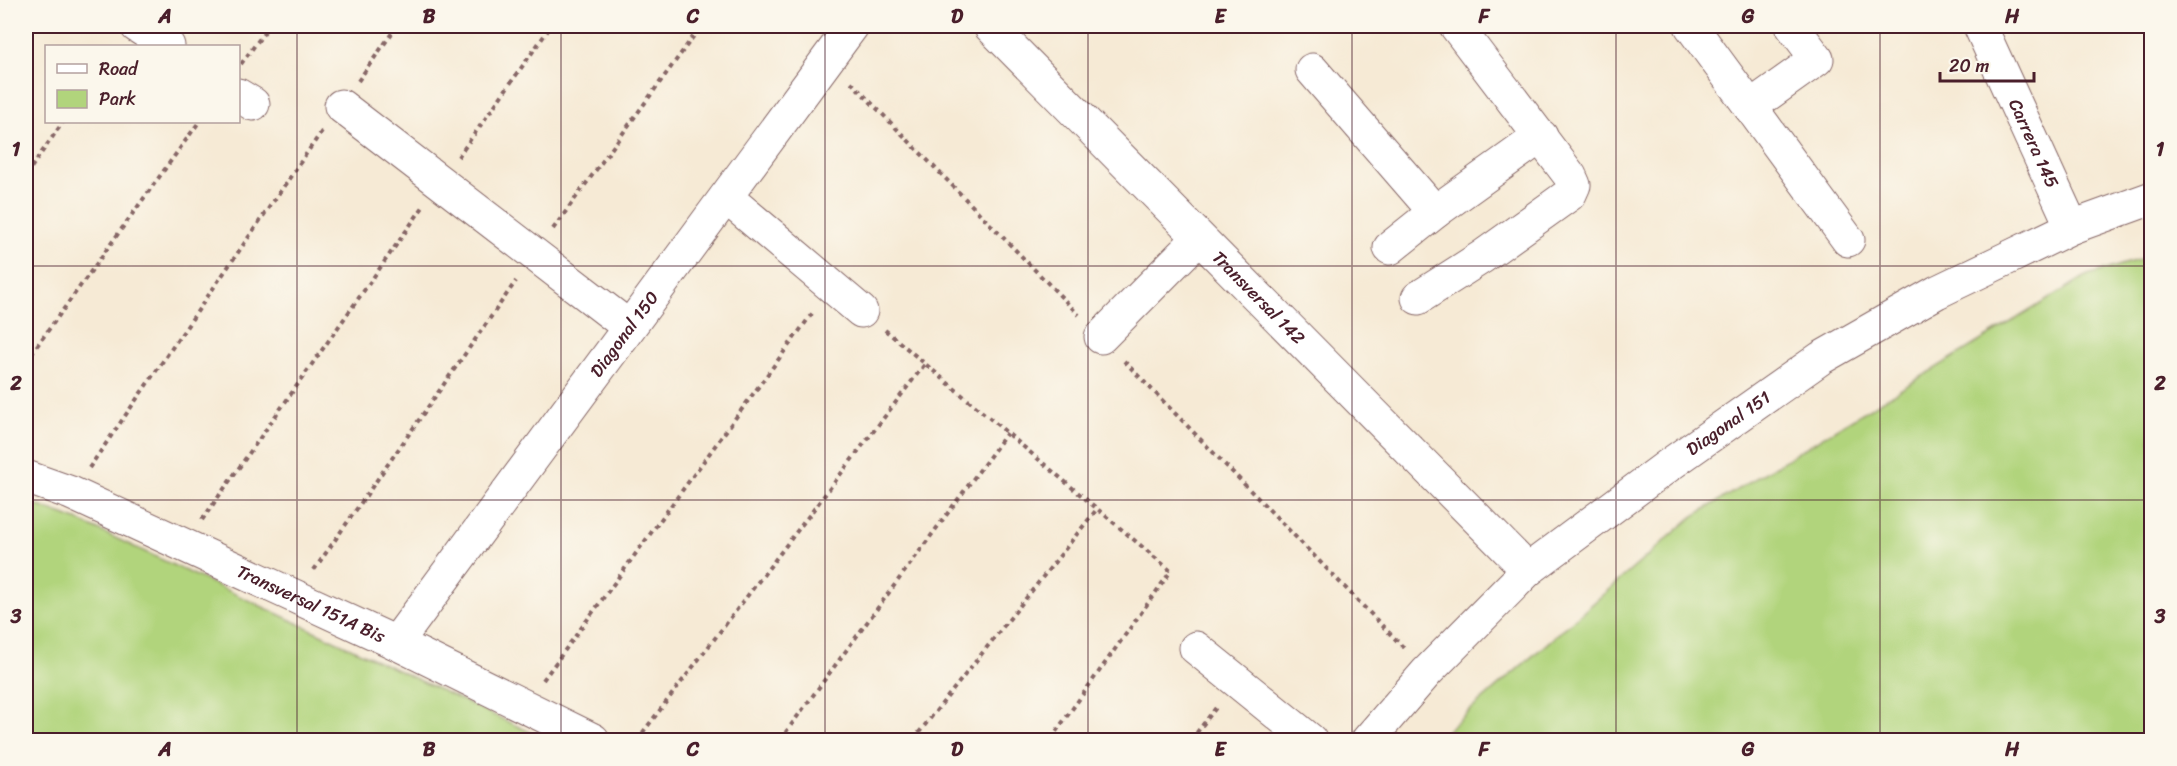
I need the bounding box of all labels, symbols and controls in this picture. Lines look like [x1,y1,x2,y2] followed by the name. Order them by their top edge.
[157,0,172,34] text: A
[423,0,436,34] text: B
[686,0,700,34] text: C
[951,0,964,34] text: D
[1214,0,1227,34] text: E
[1478,0,1491,34] text: F
[1741,0,1755,34] text: G
[2004,0,2020,34] text: H
[45,45,240,123] legend
[1940,45,2034,83] scale bar
[1949,50,1989,82] text: 20 m
[99,53,139,85] text: Road
[99,83,136,115] text: Park
[1999,93,2068,193] street label: Carrera 145
[12,132,21,167] text: 1
[2156,132,2165,167] text: 1
[1204,243,1313,352] street label: Transversal 142
[581,284,667,385] street label: Diagonal 150
[9,366,22,401] text: 2
[2153,366,2166,401] text: 2
[1679,382,1778,464] street label: Diagonal 151
[231,556,391,652] street label: Transversal 151A Bis
[10,599,22,634] text: 3
[2154,599,2166,634] text: 3
[157,732,172,766] text: A
[423,732,436,766] text: B
[686,732,700,766] text: C
[951,732,964,766] text: D
[1214,732,1227,766] text: E
[1478,732,1491,766] text: F
[1741,732,1755,766] text: G
[2004,732,2020,766] text: H

